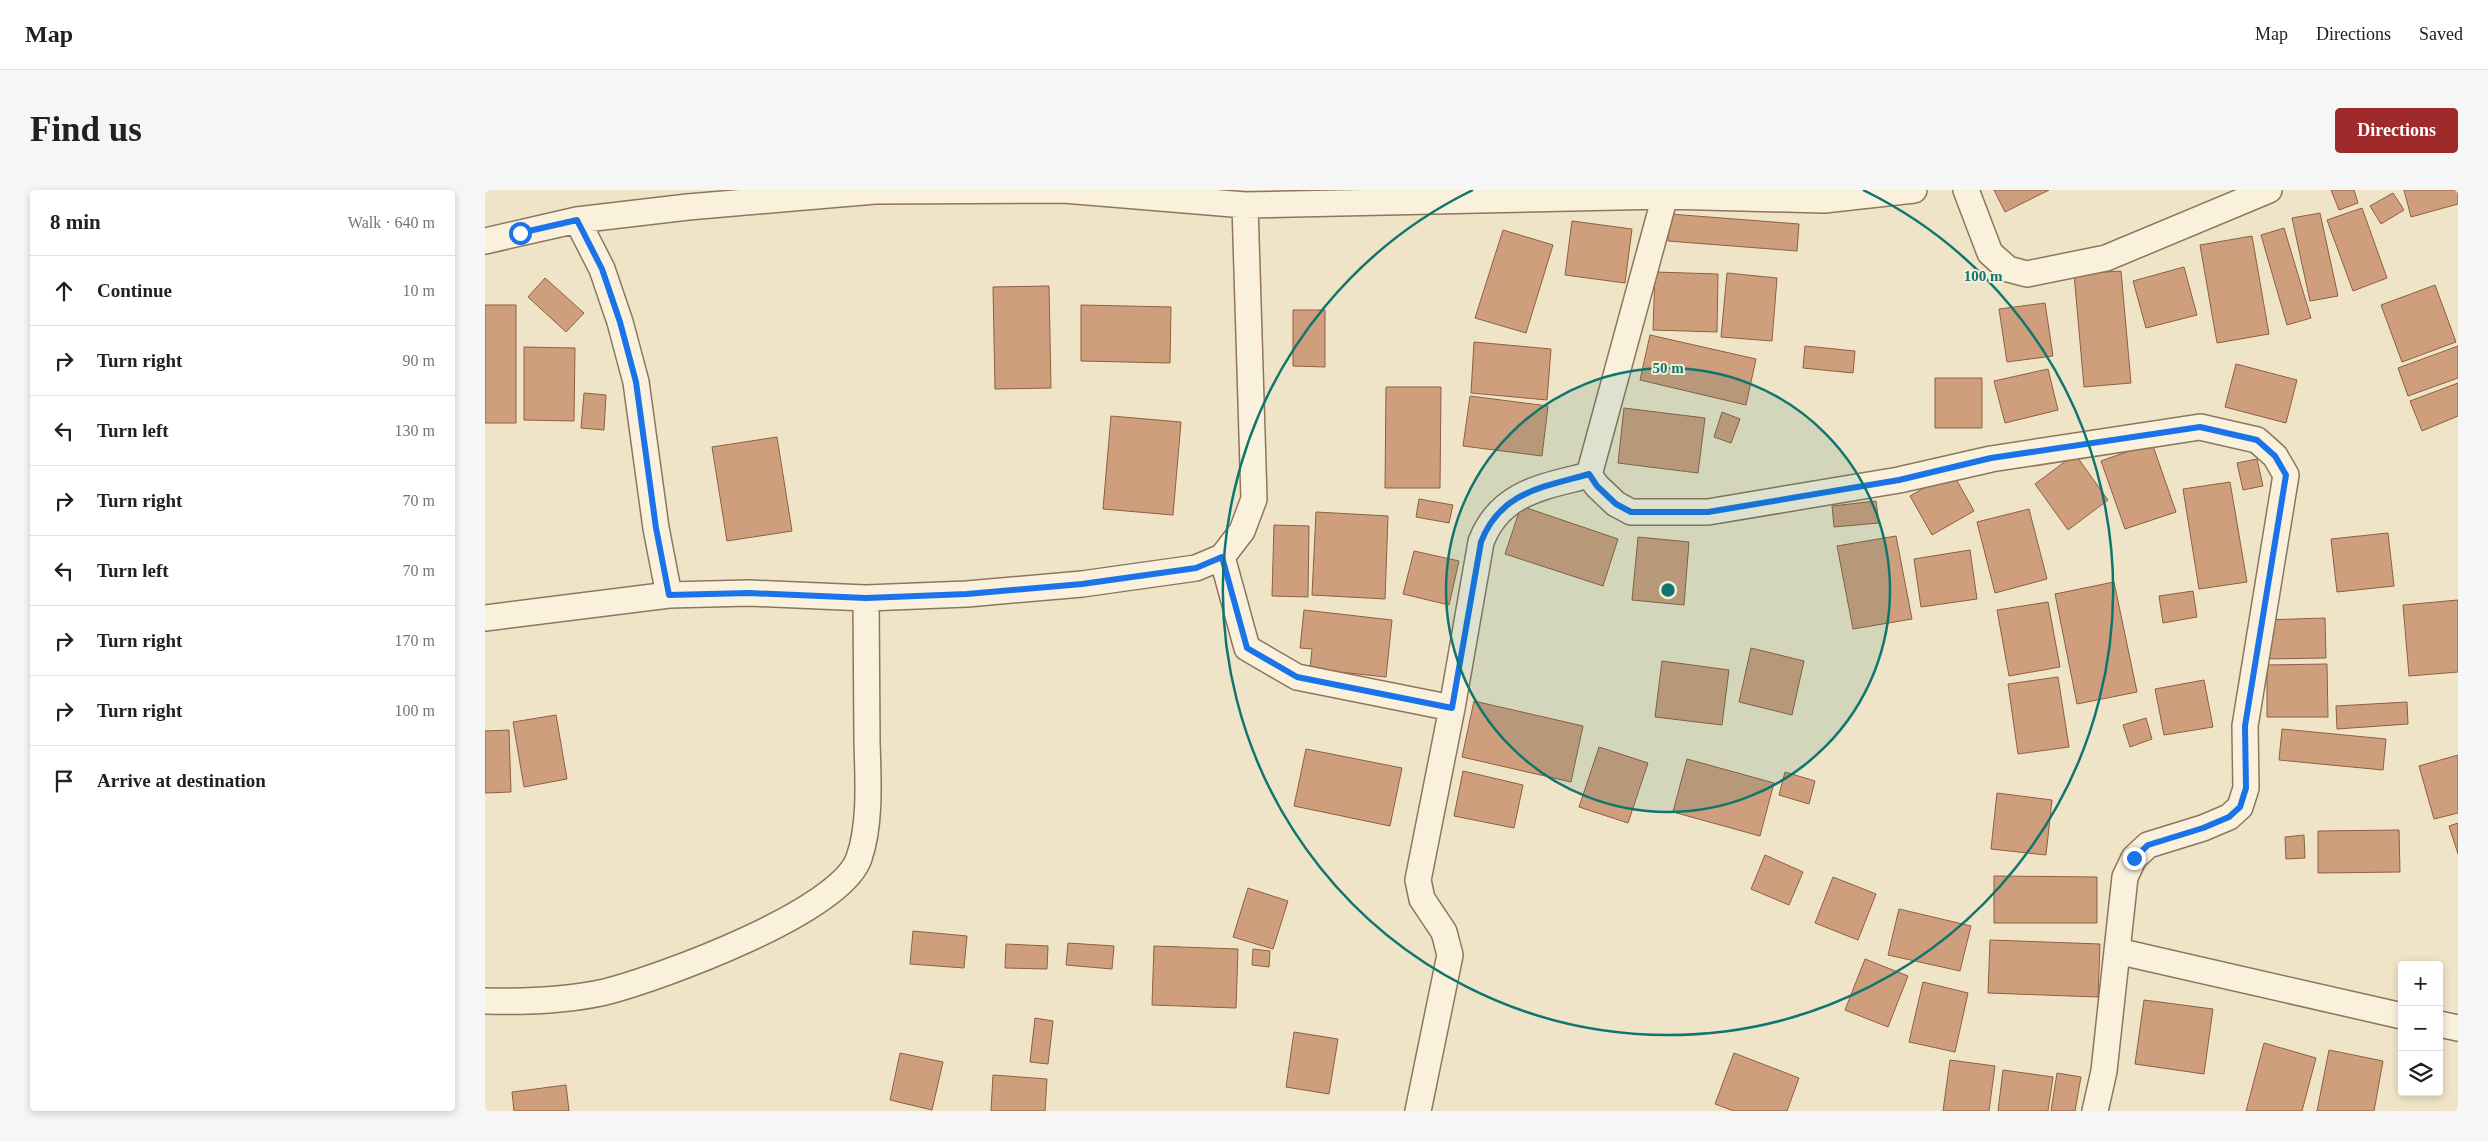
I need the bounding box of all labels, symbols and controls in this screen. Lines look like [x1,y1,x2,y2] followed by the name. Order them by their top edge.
[25,21,73,47] text: Map
[2255,24,2288,44] text: Map
[2316,24,2391,44] text: Directions
[2419,24,2463,44] text: Saved
[2335,108,2458,153] button: Directions
[30,110,142,149] text: Find us
[50,210,101,234] text: 8 min
[348,214,435,231] text: Walk · 640 m
[509,222,532,245] route start
[1964,268,2003,284] text: 100 m
[50,277,78,305] icon: ahead
[97,280,172,301] text: Continue
[403,282,435,299] text: 10 m
[50,347,78,375] icon: right
[97,350,182,371] text: Turn right
[403,352,435,369] text: 90 m
[1652,360,1684,376] text: 50 m
[50,417,78,445] icon: left
[97,420,169,441] text: Turn left
[395,422,435,439] text: 130 m
[50,487,78,515] icon: right
[97,490,182,511] text: Turn right
[403,492,435,509] text: 70 m
[50,557,78,585] icon: left
[97,560,169,581] text: Turn left
[403,562,435,579] text: 70 m
[1659,581,1677,599] centre of rings
[50,627,78,655] icon: right
[97,630,182,651] text: Turn right
[395,632,435,649] text: 170 m
[50,697,78,725] icon: right
[97,700,182,721] text: Turn right
[395,702,435,719] text: 100 m
[50,767,78,795] icon: arrive
[97,770,266,791] text: Arrive at destination
[2123,847,2146,870] route end
[2398,961,2443,1096] map controls
[2398,961,2443,1006] button: +
[2398,1006,2443,1051] button: −
[2398,1051,2443,1096] button: layers

